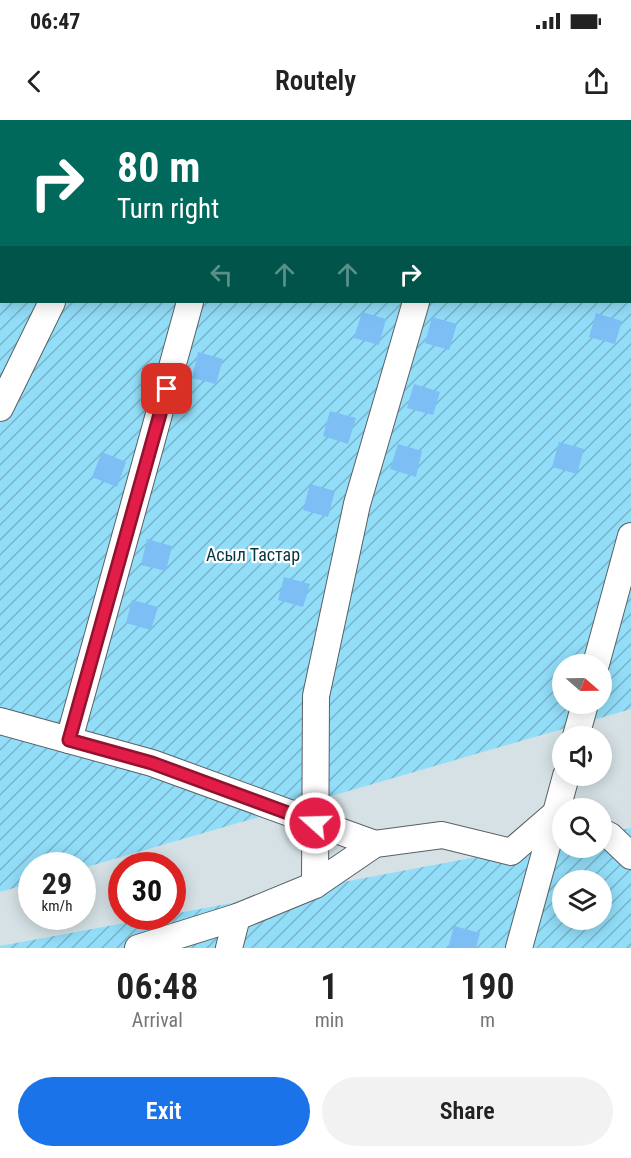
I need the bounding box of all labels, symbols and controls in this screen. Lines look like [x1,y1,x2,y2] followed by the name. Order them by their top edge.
[30,9,81,34] text: 06:47
[18,65,51,98] icon: back
[275,65,356,97] text: Routely
[580,65,613,98] icon: share
[117,143,200,192] text: 80 m
[18,144,96,222] icon: right
[117,193,219,225] text: Turn right
[205,258,238,291] icon: left
[268,258,301,291] icon: ahead
[331,258,364,291] icon: ahead
[394,258,427,291] icon: right
[141,363,192,414] pin
[150,372,183,405] icon: arrive
[206,544,300,565] park label: Асыл Тастар
[552,654,612,714] north arrow
[552,654,612,930] map controls
[552,726,612,786] button: sound
[283,791,347,855] position arrow
[552,798,612,858] button: search
[108,852,186,930] speed limit sign: 30
[42,866,72,901] text: 29
[552,870,612,930] button: layers
[42,897,72,915] text: km/h
[116,966,198,1008] text: 06:48
[320,966,338,1008] text: 1
[460,966,515,1008] text: 190
[132,1008,183,1032] text: Arrival
[315,1008,344,1032] text: min
[480,1008,495,1032] text: m
[18,1077,310,1146] button: Exit
[322,1077,613,1146] button: Share

